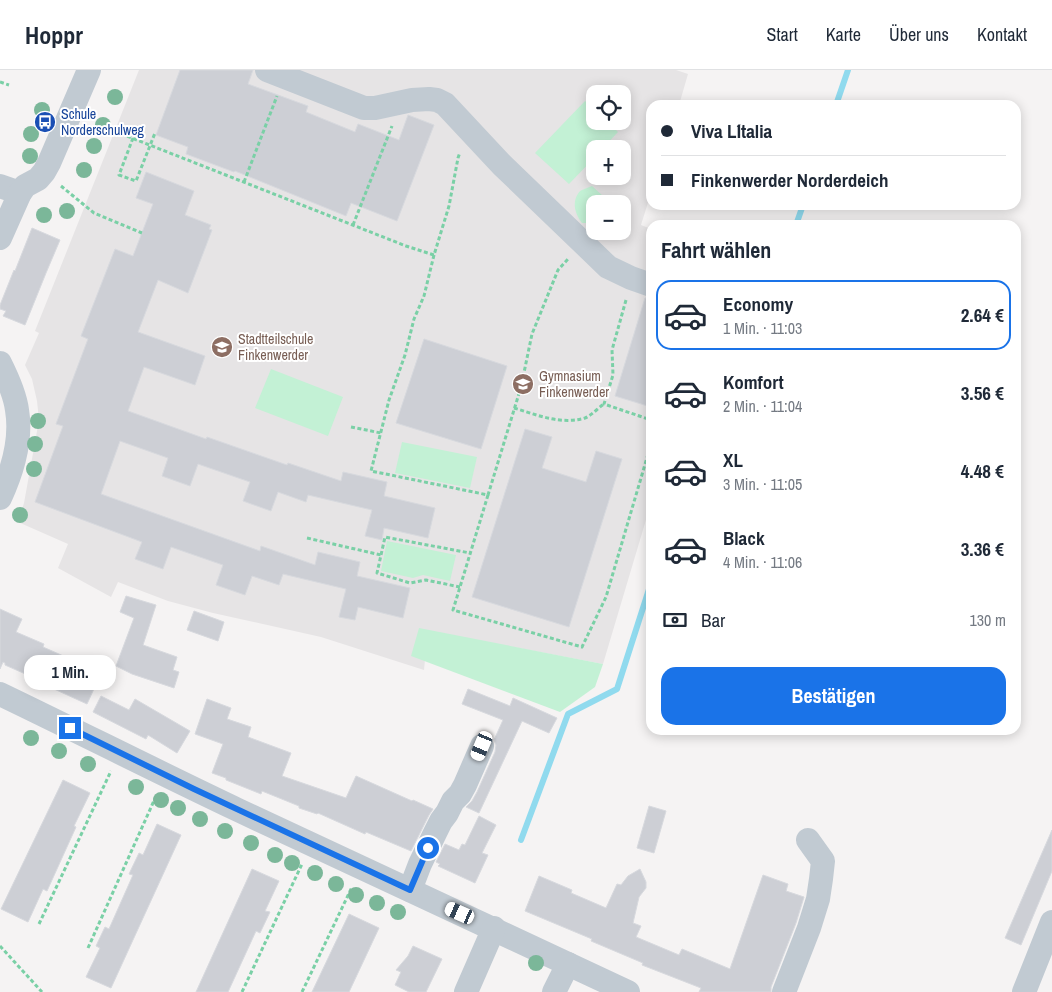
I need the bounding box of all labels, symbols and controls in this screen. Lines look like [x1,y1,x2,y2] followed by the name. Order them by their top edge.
[25,19,83,51] text: Hoppr
[767,22,798,47] text: Start
[826,22,861,47] text: Karte
[889,22,949,47] text: Über uns
[977,22,1027,47] text: Kontakt
[586,85,631,240] map controls
[586,85,631,130] button: locate
[61,105,145,139] place label: Schule Norderschulweg
[33,110,57,134] bus stop icon: Schule Norderschulweg
[691,118,772,144] text: Viva L´Italia
[586,140,631,185] button: +
[691,167,888,193] text: Finkenwerder Norderdeich
[586,195,631,240] button: −
[661,235,771,265] text: Fahrt wählen
[723,291,793,317] text: Economy
[663,293,708,338] icon: car
[961,302,1004,328] text: 2.64 €
[723,317,802,339] text: 1 Min. · 11:03
[238,330,313,364] place label: Stadtteilschule Finkenwerder
[210,335,234,359] school or university icon: Stadtteilschule Finkenwerder
[539,367,609,401] place label: Gymnasium Finkenwerder
[723,369,784,395] text: Komfort
[663,371,708,416] icon: car
[511,372,535,396] school or university icon: Gymnasium Finkenwerder
[961,380,1004,406] text: 3.56 €
[723,395,802,417] text: 2 Min. · 11:04
[723,447,743,473] text: XL
[663,449,708,494] icon: car
[961,458,1004,484] text: 4.48 €
[723,473,802,495] text: 3 Min. · 11:05
[723,525,765,551] text: Black
[663,527,708,572] icon: car
[961,536,1004,562] text: 3.36 €
[723,551,802,573] text: 4 Min. · 11:06
[661,606,689,634] icon: cash
[701,607,725,633] text: Bar
[970,609,1006,631] text: 130 m
[24,656,116,690] callout: 1 Min.
[51,661,89,683] text: 1 Min.
[661,667,1006,725] button: Bestätigen
[59,717,81,739] route end
[469,729,494,763] car
[417,837,439,859] route start
[443,900,476,926] car

